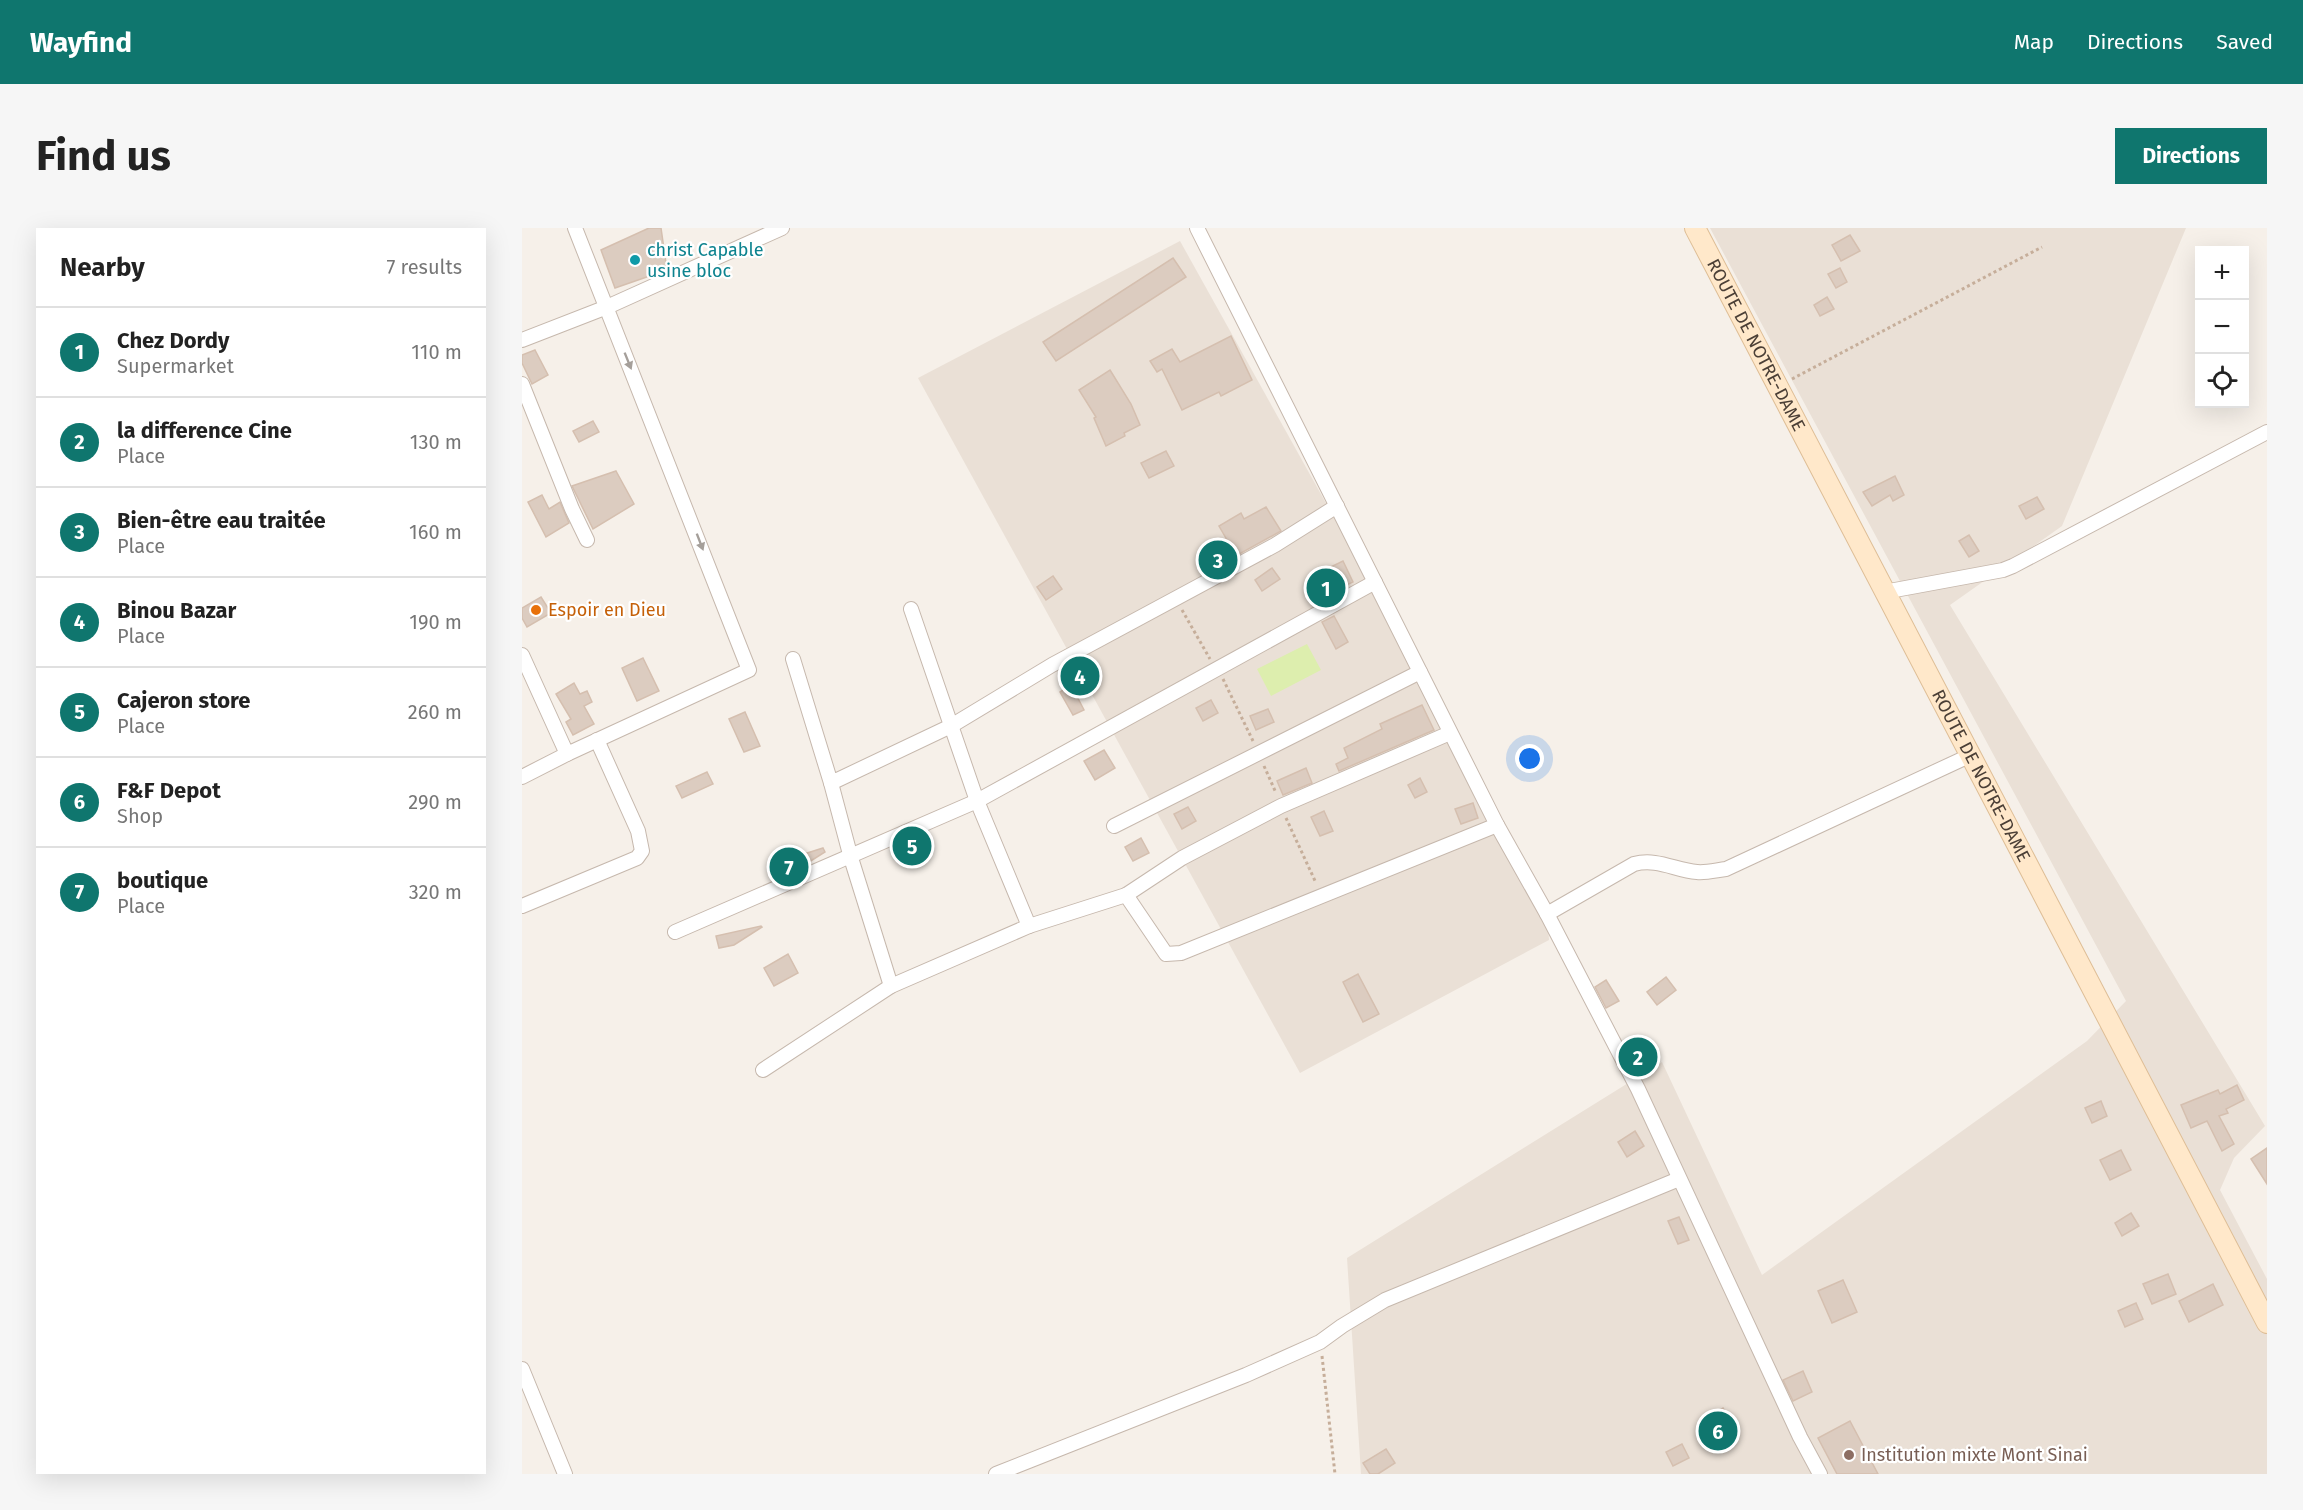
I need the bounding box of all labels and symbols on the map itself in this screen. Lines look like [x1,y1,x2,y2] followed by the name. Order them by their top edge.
[647,239,764,282] place label: christ Capable usine bloc
[628,253,642,267] marker: christ Capable usine bloc
[1702,255,1810,435] street label: ROUTE DE NOTRE-DAME
[624,352,634,370] one-way arrow
[695,534,705,552] one-way arrow
[1198,538,1238,582] pin: 3
[1306,566,1346,610] pin: 1
[548,599,666,621] place label: Espoir en Dieu
[529,603,543,617] marker: Espoir en Dieu
[1060,654,1100,698] pin: 4
[1927,686,2035,866] street label: ROUTE DE NOTRE-DAME
[1515,744,1544,773] your location
[892,824,932,868] pin: 5
[770,844,808,890] pin: 7
[1618,1034,1658,1080] pin: 2
[1698,1408,1738,1454] pin: 6
[1861,1444,2088,1466] place label: Institution mixte Mont Sinai
[1842,1448,1856,1462] marker: Institution mixte Mont Sinai

